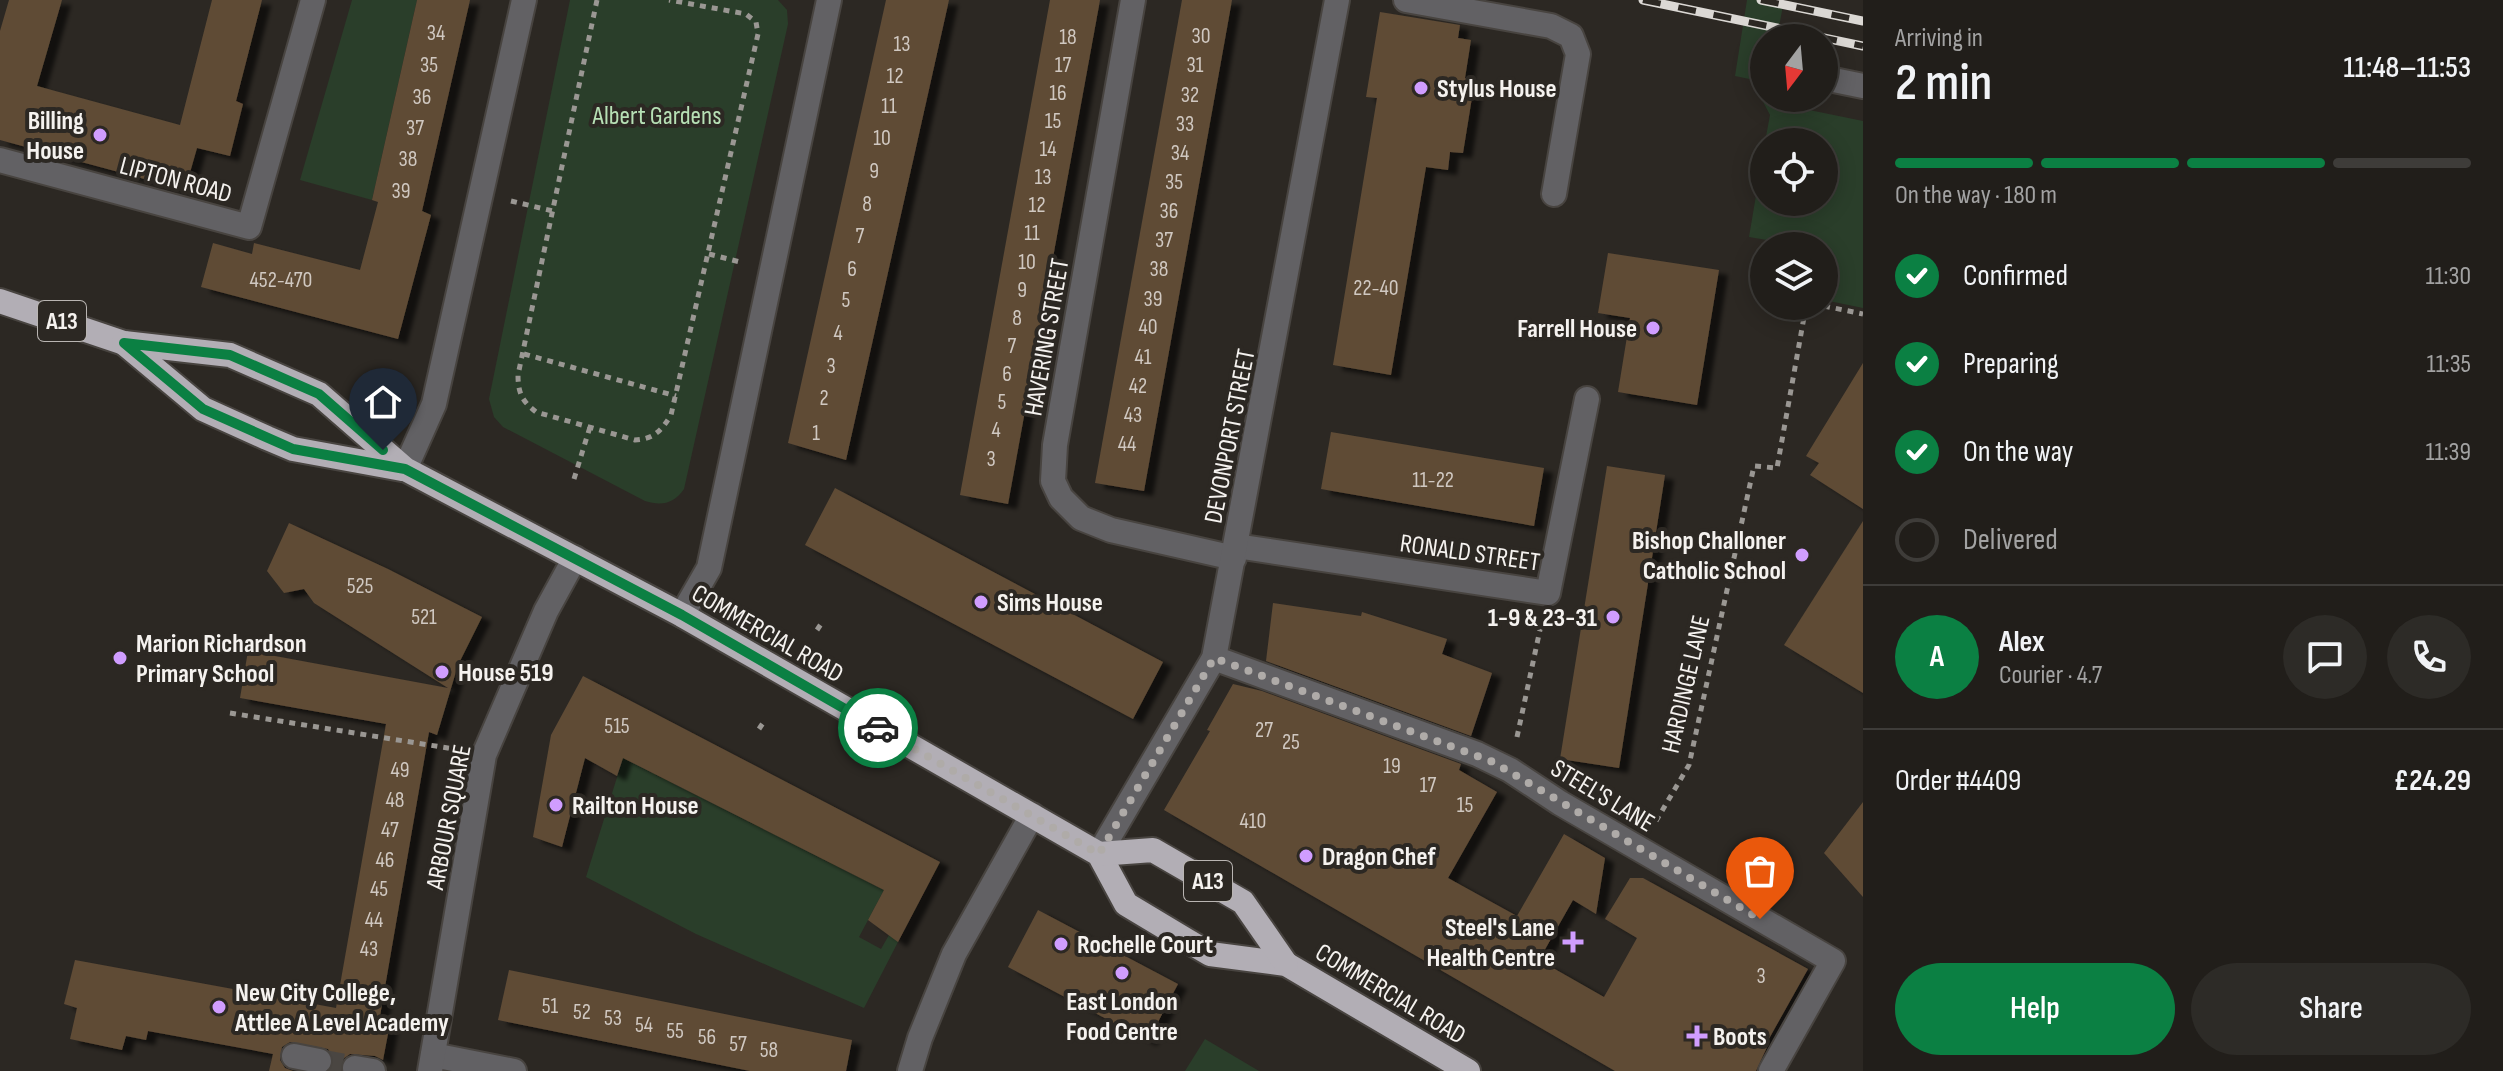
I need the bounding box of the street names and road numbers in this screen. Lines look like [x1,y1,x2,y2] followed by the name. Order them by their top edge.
[116,151,235,210] street label: LIPTON ROAD
[1018,256,1077,418] street label: HAVERING STREET
[38,301,86,341] road number: A13
[1198,347,1263,526] street label: DEVONPORT STREET
[1398,528,1542,579] street label: RONALD STREET
[686,578,849,690] street label: COMMERCIAL ROAD
[1656,612,1717,756] street label: HARDINGE LANE
[420,742,479,893] street label: ARBOUR SQUARE
[1545,753,1660,839] street label: STEEL'S LANE
[1184,861,1232,901] road number: A13
[1309,937,1471,1051] street label: COMMERCIAL ROAD

